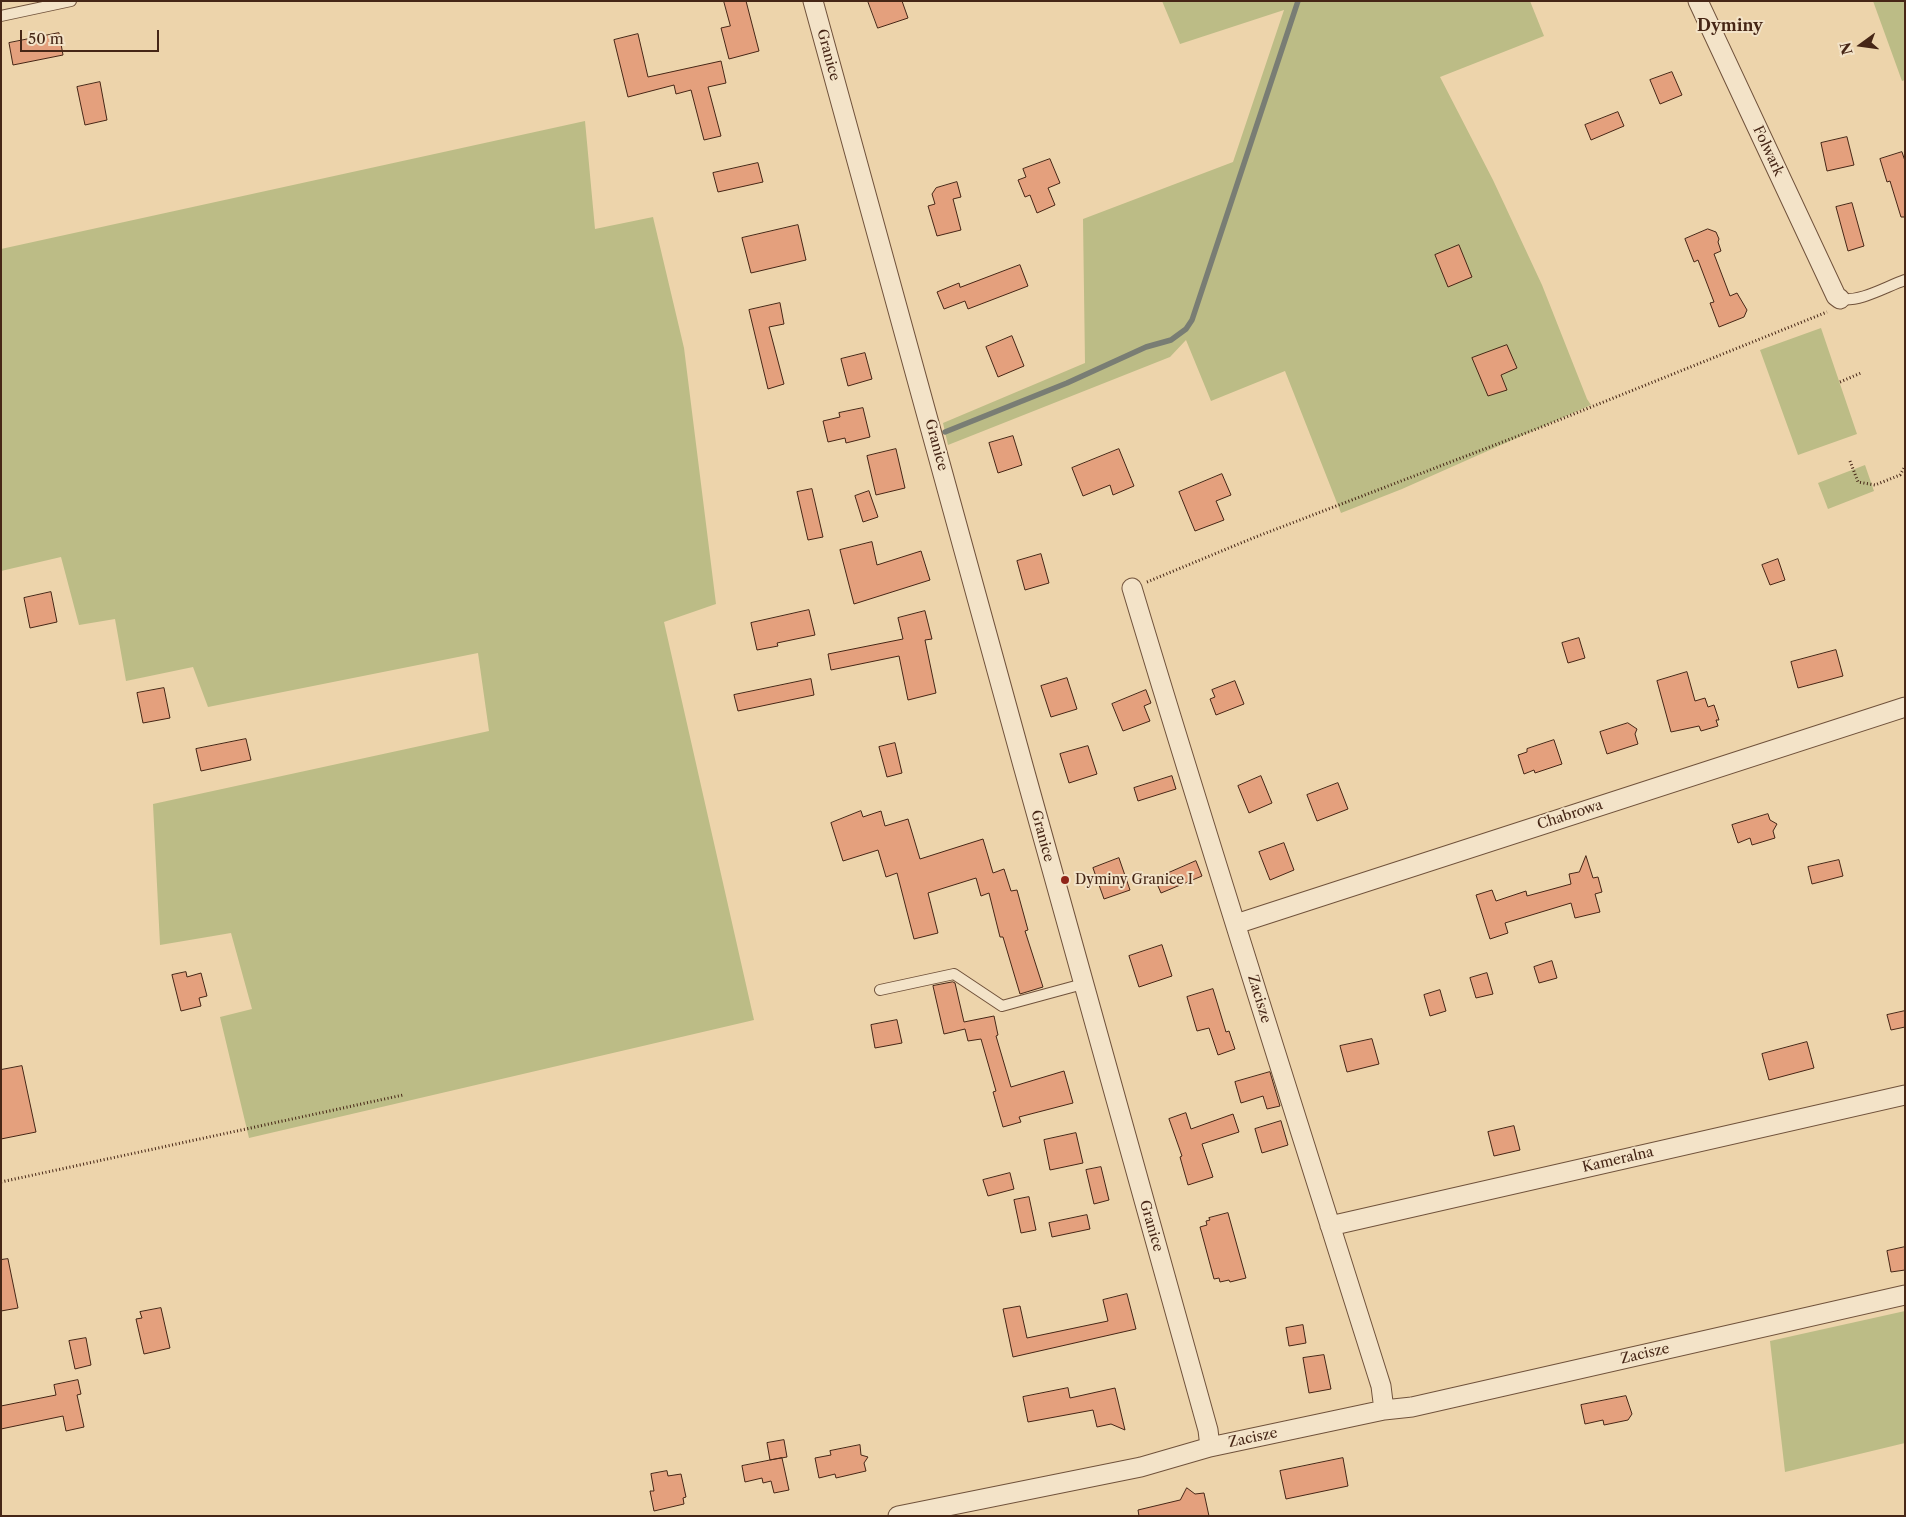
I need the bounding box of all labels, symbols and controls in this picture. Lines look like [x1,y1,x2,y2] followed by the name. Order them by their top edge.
[1697,16,1763,36] district label: Dyminy
[22,20,161,52] scale bar
[1836,20,1886,70] north arrow
[813,27,843,83] street label: Granice
[28,29,64,48] text: 50 m
[1836,41,1857,57] text: N
[1749,123,1787,179] street label: Folwark
[921,417,951,473] street label: Granice
[1535,797,1605,833] street label: Chabrowa
[1027,808,1057,864] street label: Granice
[1075,872,1193,888] place label: Dyminy Granice I
[1059,874,1071,886] marker: Dyminy Granice I
[1244,973,1274,1025] street label: Zacisze
[1581,1144,1655,1176] street label: Kameralna
[1136,1198,1166,1254] street label: Granice
[1619,1340,1671,1368] street label: Zacisze
[1227,1425,1279,1451] street label: Zacisze

